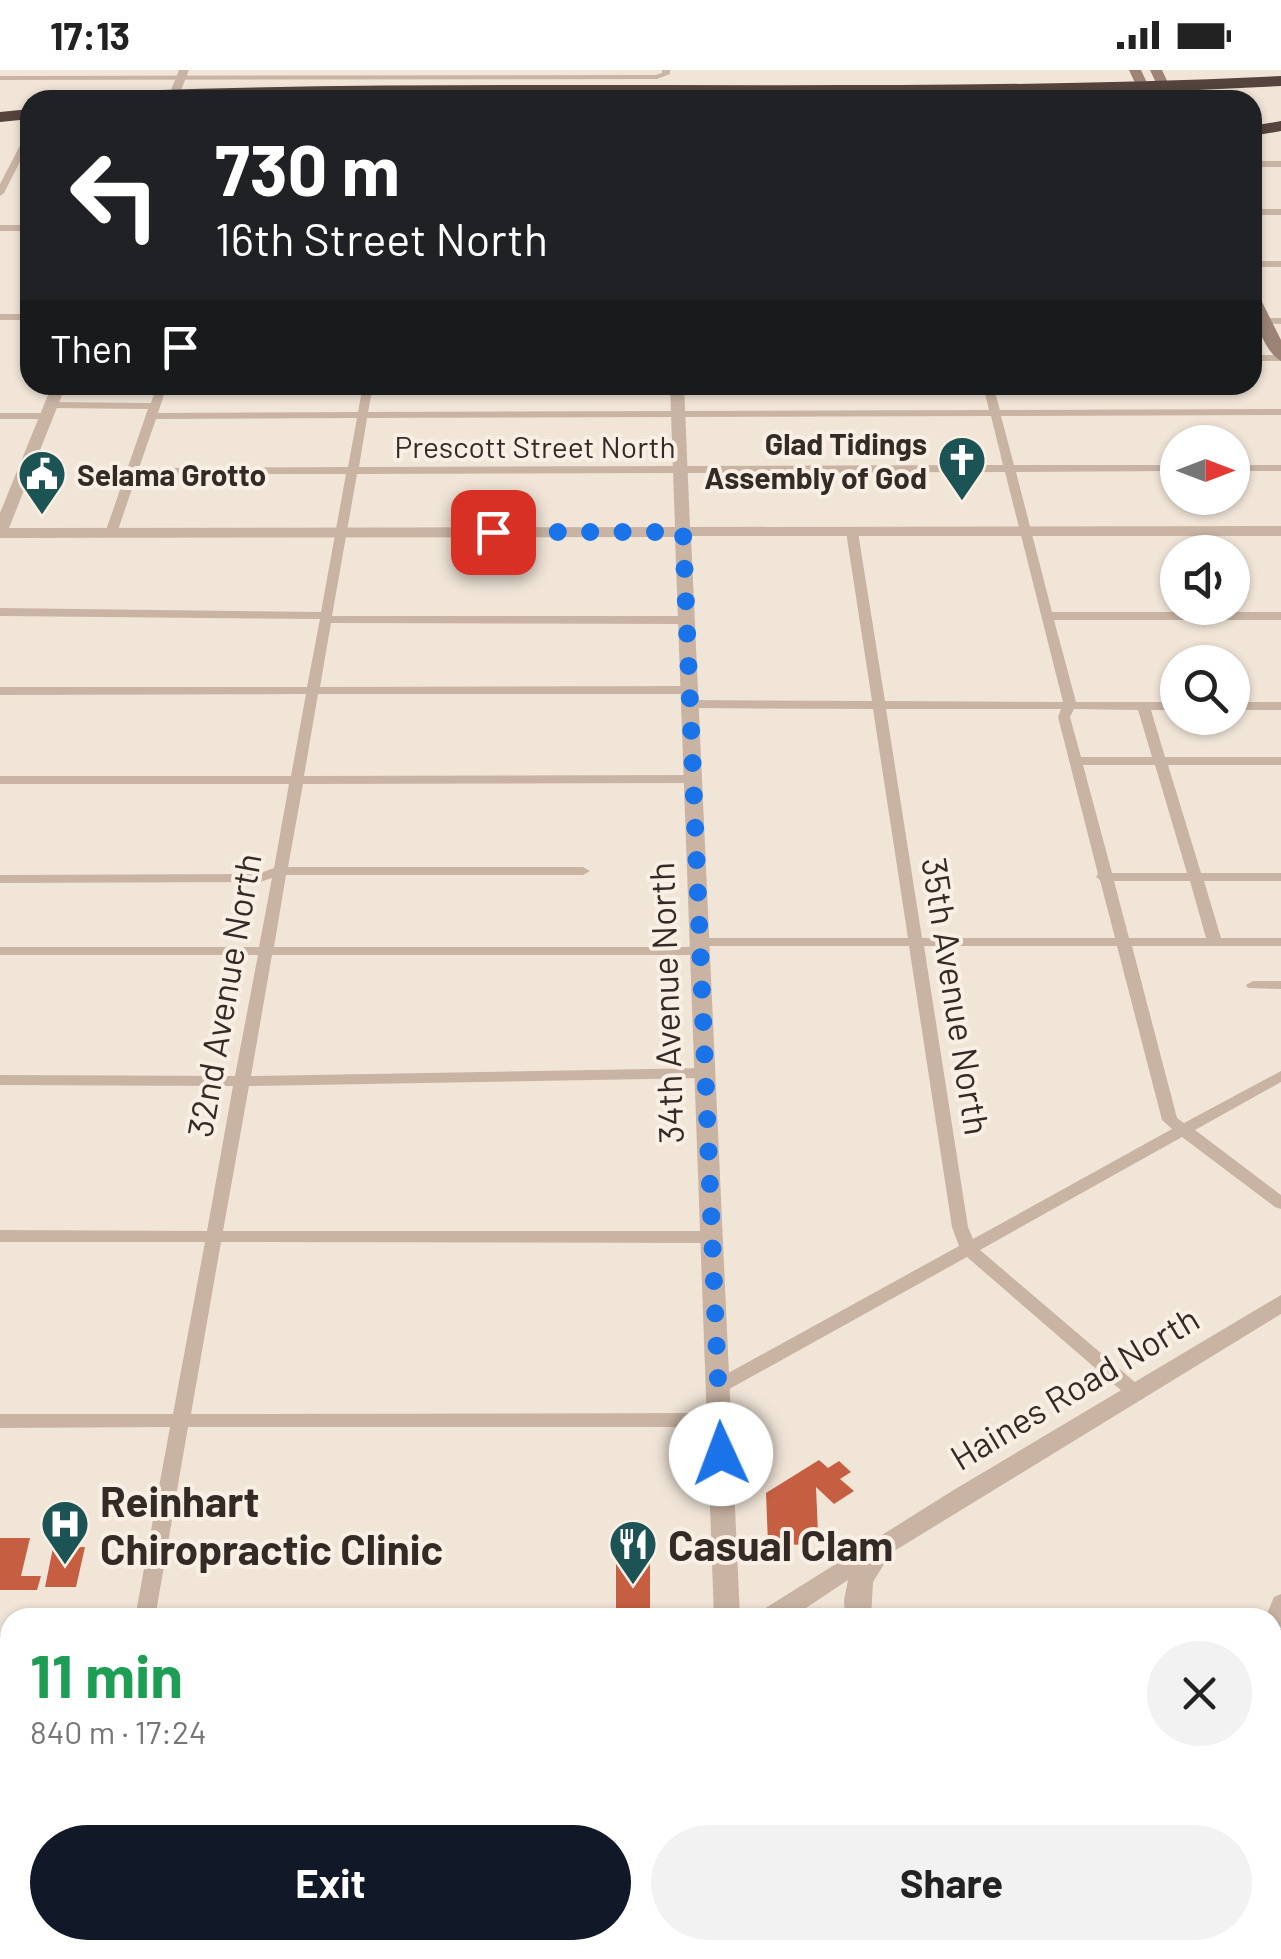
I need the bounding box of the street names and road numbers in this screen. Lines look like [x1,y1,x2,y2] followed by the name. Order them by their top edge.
[394,428,676,464] street label: Prescott Street North
[177,850,269,1140] street label: 32nd Avenue North
[914,854,1000,1138] street label: 35th Avenue North
[639,861,691,1145] street label: 34th Avenue North
[942,1296,1206,1478] street label: Haines Road North

